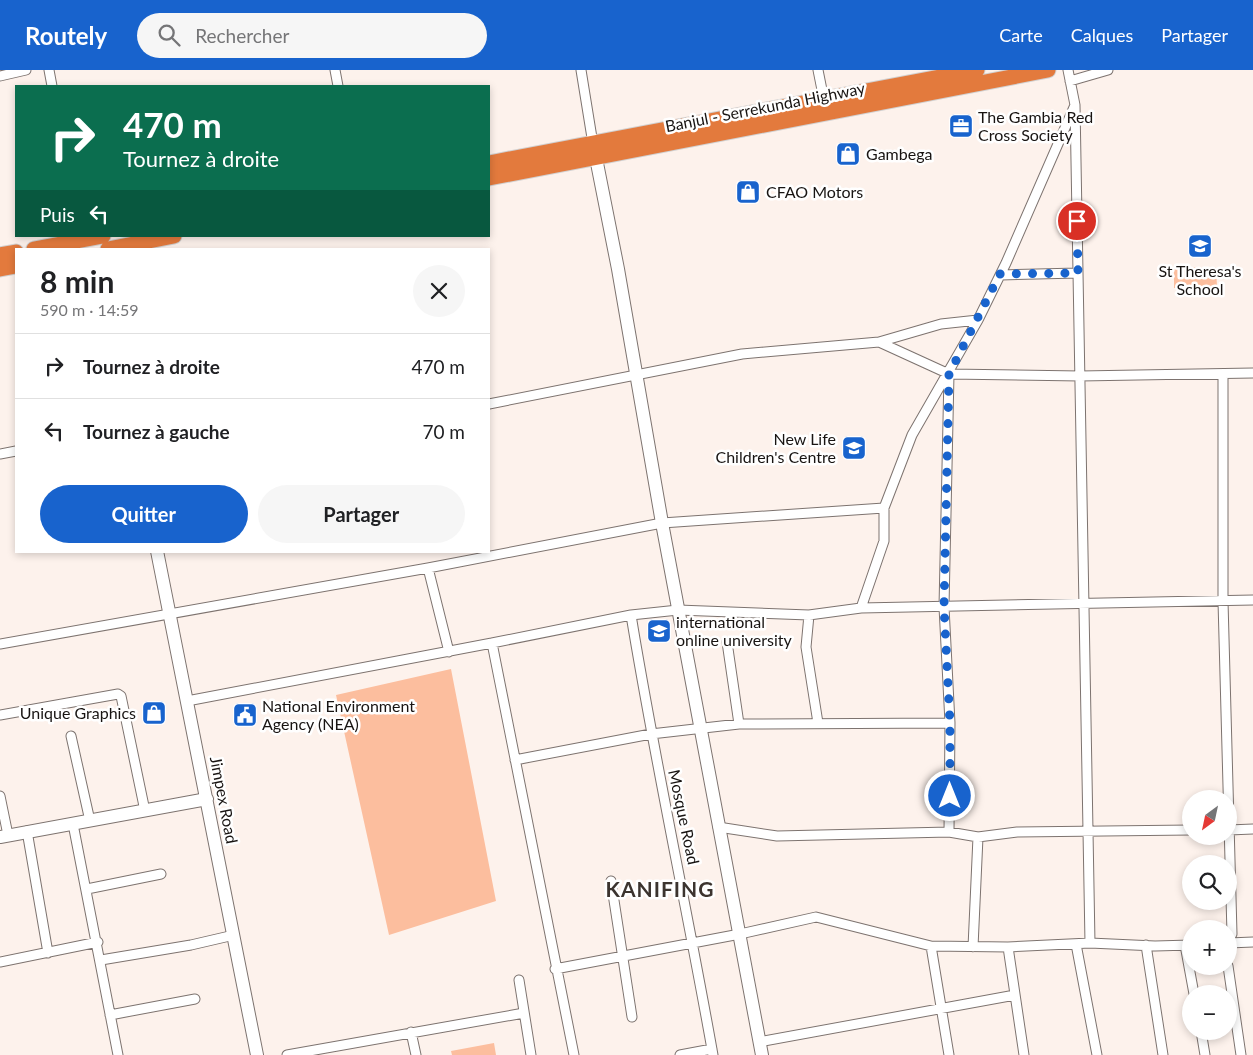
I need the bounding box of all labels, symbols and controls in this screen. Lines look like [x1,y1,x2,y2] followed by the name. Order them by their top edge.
[137,13,487,58] search box
[25,21,107,50] text: Routely
[155,21,183,49] icon: search
[195,24,289,47] text: Rechercher
[999,24,1043,46] text: Carte
[1071,24,1133,46] text: Calques
[1161,24,1228,46] text: Partager
[663,78,867,135] street label: Banjul - Serrekunda Highway
[123,103,222,145] text: 470 m
[40,105,105,170] icon: right
[978,107,1093,144] place label: The Gambia Red Cross Society
[948,113,974,139] office icon: The Gambia Red Cross Society
[835,141,861,167] shop icon: Gambega
[866,144,932,163] place label: Gambega
[123,145,279,172] text: Tournez à droite
[735,179,761,205] shop icon: CFAO Motors
[766,182,863,201] place label: CFAO Motors
[85,200,113,228] icon: left
[1056,200,1098,242] pin
[40,203,75,226] text: Puis
[1063,207,1091,235] icon: arrive
[1187,233,1213,259] school or university icon: St Theresa's School
[1158,261,1242,298] place label: St Theresa's School
[40,263,114,299] text: 8 min
[413,265,465,317] button: close
[40,300,139,319] text: 590 m · 14:59
[40,352,68,380] icon: right
[83,355,220,378] text: Tournez à droite
[411,355,465,378] text: 470 m
[40,417,68,445] icon: left
[83,420,230,443] text: Tournez à gauche
[422,420,465,443] text: 70 m
[715,429,836,466] place label: New Life Children's Centre
[841,435,867,461] school or university icon: New Life Children's Centre
[40,485,248,543] button: Quitter
[258,485,465,543] button: Partager
[676,612,793,649] place label: international online university
[646,618,672,644] school or university icon: international online university
[262,696,415,733] place label: National Environment Agency (NEA)
[141,700,167,726] shop icon: Unique Graphics
[232,702,258,728] public building icon: National Environment Agency (NEA)
[20,703,136,722] place label: Unique Graphics
[207,755,242,845] street label: Jimpex Road
[665,768,704,866] street label: Mosque Road
[923,769,975,821] position arrow
[1182,790,1238,845] north arrow
[1182,790,1237,1040] map controls
[1182,855,1237,910] button: search
[606,876,714,901] district label: KANIFING
[1182,920,1237,975] button: +
[1182,985,1237,1040] button: −

